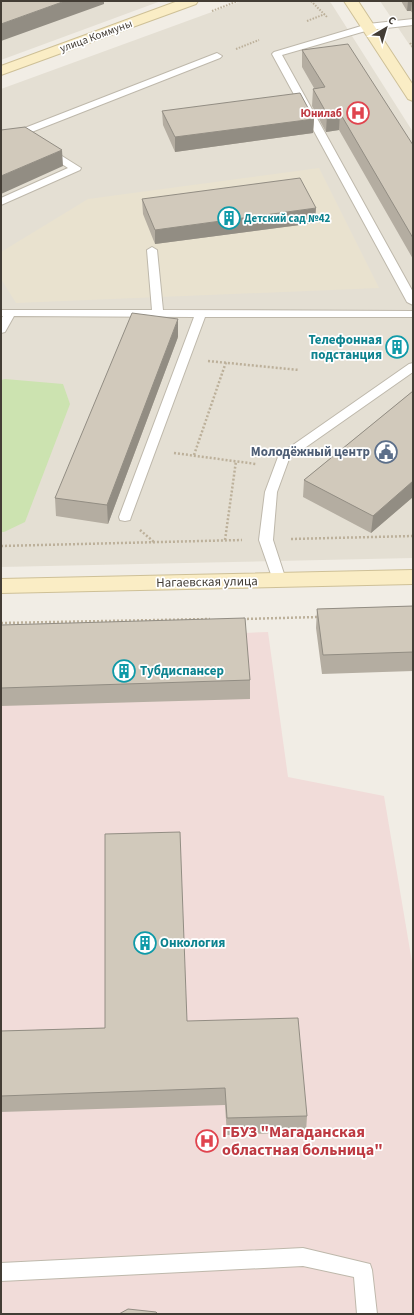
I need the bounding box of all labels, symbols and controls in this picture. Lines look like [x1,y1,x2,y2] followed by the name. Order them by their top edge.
[366,8,406,48] north arrow
[385,13,399,29] text: С
[58,16,134,56] street label: улица Коммуны
[345,100,371,126] hospital icon: Юнилаб
[300,106,342,121] place label: Юнилаб
[216,205,242,231] building icon: Детский сад №42
[244,211,330,226] place label: Детский сад №42
[308,331,382,364] place label: Телефонная подстанция
[384,334,410,360] building icon: Телефонная подстанция
[373,439,399,465] public building icon: Молодёжный центр
[251,443,370,461] place label: Молодёжный центр
[156,572,258,592] street label: Нагаевская улица
[111,658,137,684] building icon: Тубдиспансер
[140,662,224,680] place label: Тубдиспансер
[132,930,158,956] building icon: Онкология
[160,934,225,952] place label: Онкология
[222,1121,383,1161] place label: ГБУЗ "Магаданская областная больница"
[194,1128,220,1154] hospital icon: ГБУЗ "Магаданская областная больница"

